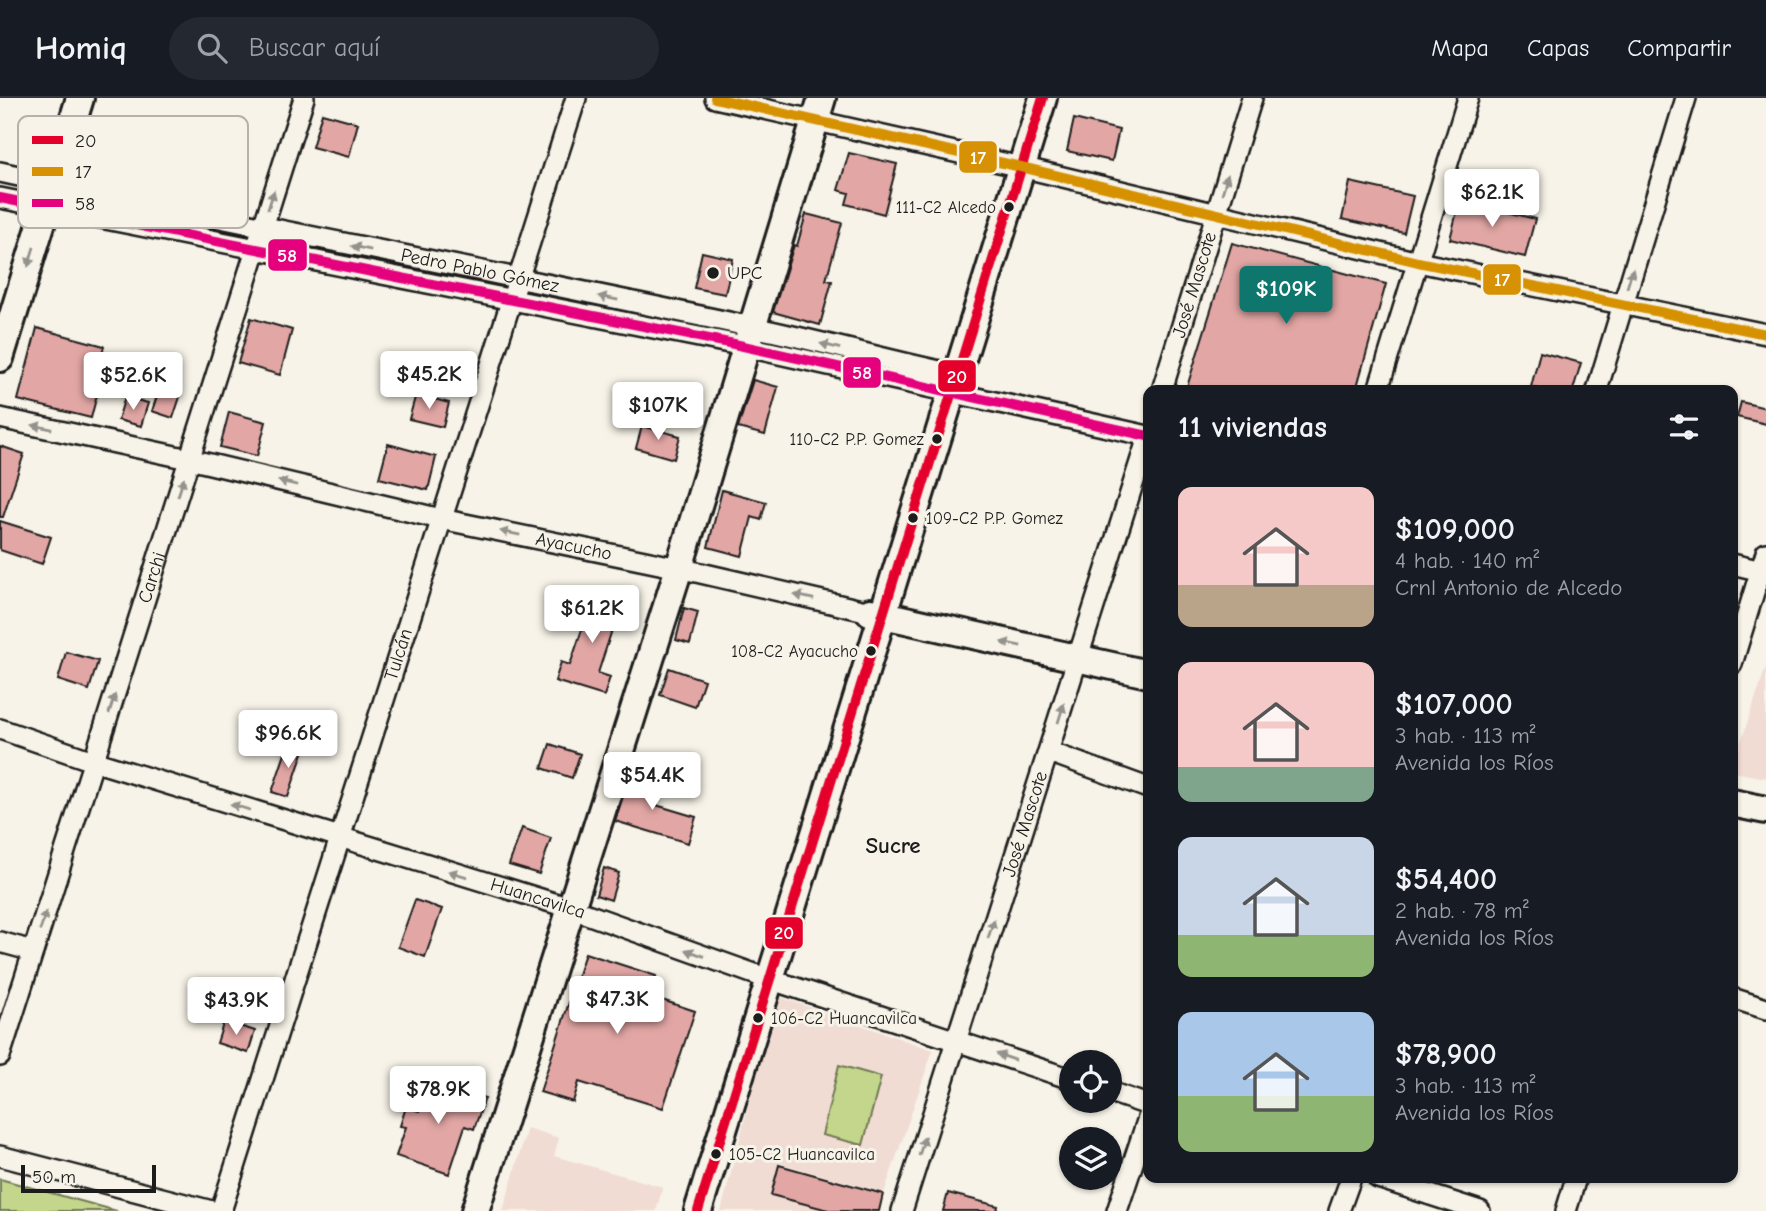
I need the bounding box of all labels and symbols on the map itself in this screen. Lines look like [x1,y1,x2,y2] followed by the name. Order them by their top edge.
[18,116,248,228] legend
[75,130,97,152] text: 20
[958,140,998,174] line badge: 17
[970,147,986,169] text: 17
[75,161,92,183] text: 17
[1435,170,1549,229] pin: $62.1K
[1220,174,1231,195] one-way arrow
[267,190,277,211] one-way arrow
[75,193,95,215] text: 58
[896,198,996,217] place label: 111-C2 Alcedo
[1002,200,1016,214] marker: 111-C2 Alcedo
[1168,229,1221,340] street label: José Mascote
[267,238,308,272] line badge: 58
[350,242,372,253] one-way arrow
[399,244,561,297] street label: Pedro Pablo Gómez
[277,245,297,267] text: 58
[25,247,35,268] one-way arrow
[727,262,763,284] place label: UPC
[1482,263,1522,296] line badge: 17
[705,265,721,281] marker: UPC
[1237,266,1335,326] pin: $109K
[1625,267,1635,288] one-way arrow
[1494,269,1510,291] text: 17
[597,292,619,303] one-way arrow
[819,340,841,351] one-way arrow
[76,352,190,412] pin: $52.6K
[372,352,486,411] pin: $45.2K
[842,356,882,389] line badge: 58
[937,359,977,393] line badge: 20
[852,362,872,384] text: 58
[947,366,967,388] text: 20
[609,382,707,442] pin: $107K
[31,421,53,432] one-way arrow
[790,430,925,449] place label: 110-C2 P.P. Gomez
[930,432,944,446] marker: 110-C2 P.P. Gomez
[176,476,186,497] one-way arrow
[277,477,299,488] one-way arrow
[926,509,1063,528] place label: 109-C2 P.P. Gomez
[906,511,920,525] marker: 109-C2 P.P. Gomez
[498,528,520,539] one-way arrow
[534,528,614,565] street label: Ayacucho
[133,549,170,606] street label: Carchi
[535,586,649,645] pin: $61.2K
[793,591,815,602] one-way arrow
[380,626,417,683] street label: Tulcán
[1000,638,1022,649] one-way arrow
[731,642,858,661] place label: 108-C2 Ayacucho
[864,644,878,658] marker: 108-C2 Ayacucho
[107,693,117,714] one-way arrow
[1056,702,1067,723] one-way arrow
[231,710,345,770] pin: $96.6K
[595,752,709,812] pin: $54.4K
[998,769,1052,880] street label: José Mascote
[230,801,251,811] one-way arrow
[865,832,921,859] district label: Sucre
[447,868,468,878] one-way arrow
[488,873,588,924] street label: Huancavilca
[38,910,49,931] one-way arrow
[764,916,804,950] line badge: 20
[986,918,997,939] one-way arrow
[774,922,794,944] text: 20
[685,947,706,958] one-way arrow
[560,976,674,1036] pin: $47.3K
[179,978,293,1037] pin: $43.9K
[771,1009,917,1028] place label: 106-C2 Huancavilca
[751,1011,765,1025] marker: 106-C2 Huancavilca
[996,1051,1017,1062] one-way arrow
[381,1066,495,1126] pin: $78.9K
[917,1135,928,1156] one-way arrow
[729,1145,875,1164] place label: 105-C2 Huancavilca
[709,1147,723,1161] marker: 105-C2 Huancavilca
[21,1162,156,1194] scale bar

